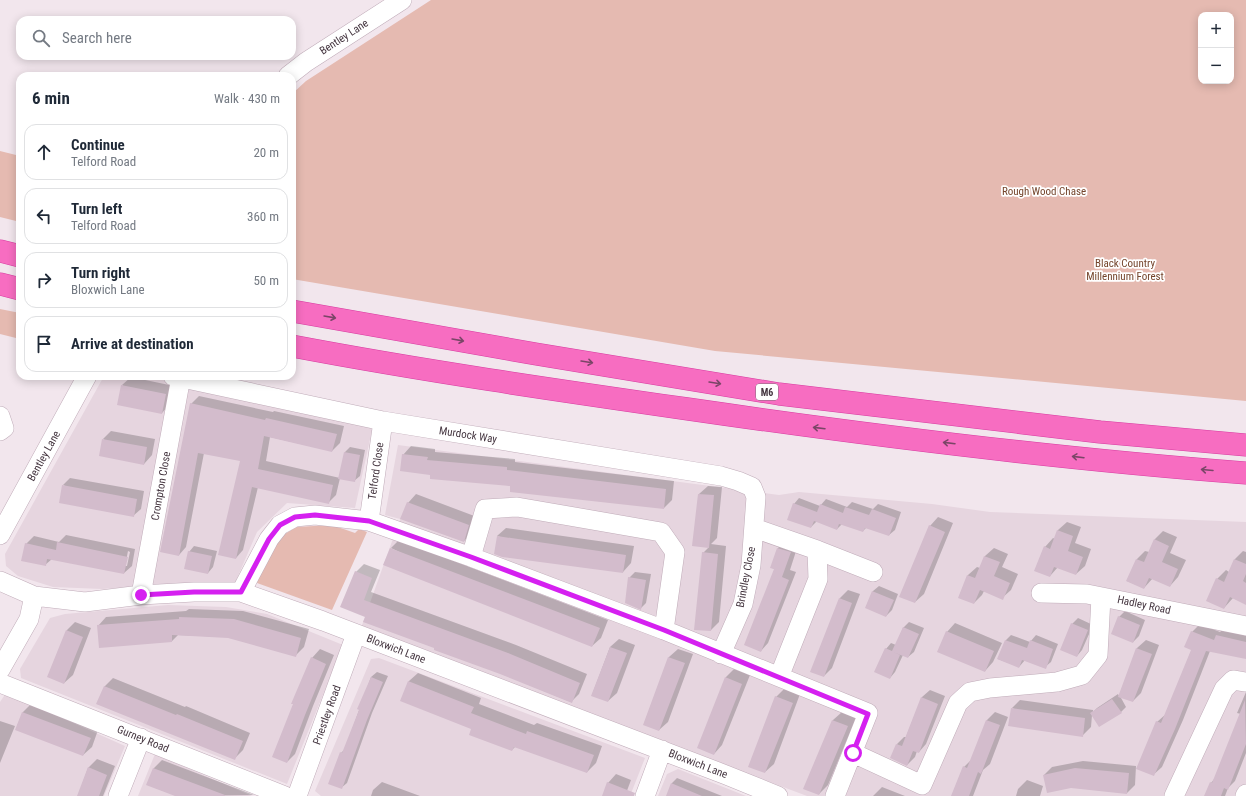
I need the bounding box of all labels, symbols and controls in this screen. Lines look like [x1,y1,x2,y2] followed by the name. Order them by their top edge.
[1198,12,1234,84] map controls
[1198,12,1234,48] button: +
[16,16,296,60] search box
[317,16,371,58] street label: Bentley Lane
[30,27,52,49] icon: search
[62,29,132,47] text: Search here
[1198,48,1234,84] button: −
[32,88,70,108] text: 6 min
[214,91,280,106] text: Walk · 430 m
[71,136,125,154] text: Continue
[33,141,55,163] icon: ahead
[253,145,279,160] text: 20 m
[71,154,136,169] text: Telford Road
[1002,185,1086,198] park label: Rough Wood Chase
[71,200,122,218] text: Turn left
[33,205,55,227] icon: left
[247,209,279,224] text: 360 m
[71,218,136,233] text: Telford Road
[1086,257,1164,283] park label: Black Country Millennium Forest
[71,264,130,282] text: Turn right
[33,269,55,291] icon: right
[253,273,279,288] text: 50 m
[71,282,145,297] text: Bloxwich Lane
[324,314,337,322] one-way arrow
[33,333,55,355] icon: arrive
[71,335,194,353] text: Arrive at destination
[452,336,465,344] one-way arrow
[580,358,593,366] one-way arrow
[708,379,721,387] one-way arrow
[756,384,778,400] road number: M6
[438,424,498,446] street label: Murdock Way
[813,424,826,432] one-way arrow
[25,429,63,483] street label: Bentley Lane
[943,439,956,446] one-way arrow
[366,442,386,500] street label: Telford Close
[149,451,173,521] street label: Crompton Close
[1072,454,1085,461] one-way arrow
[1201,467,1214,474] one-way arrow
[734,545,758,609] street label: Brindley Close
[132,586,150,604] route end
[1116,593,1172,617] street label: Hadley Road
[365,632,427,666] street label: Bloxwich Lane
[310,684,344,746] street label: Priestley Road
[115,723,171,755] street label: Gurney Road
[844,744,862,762] route start
[667,747,729,781] street label: Bloxwich Lane

